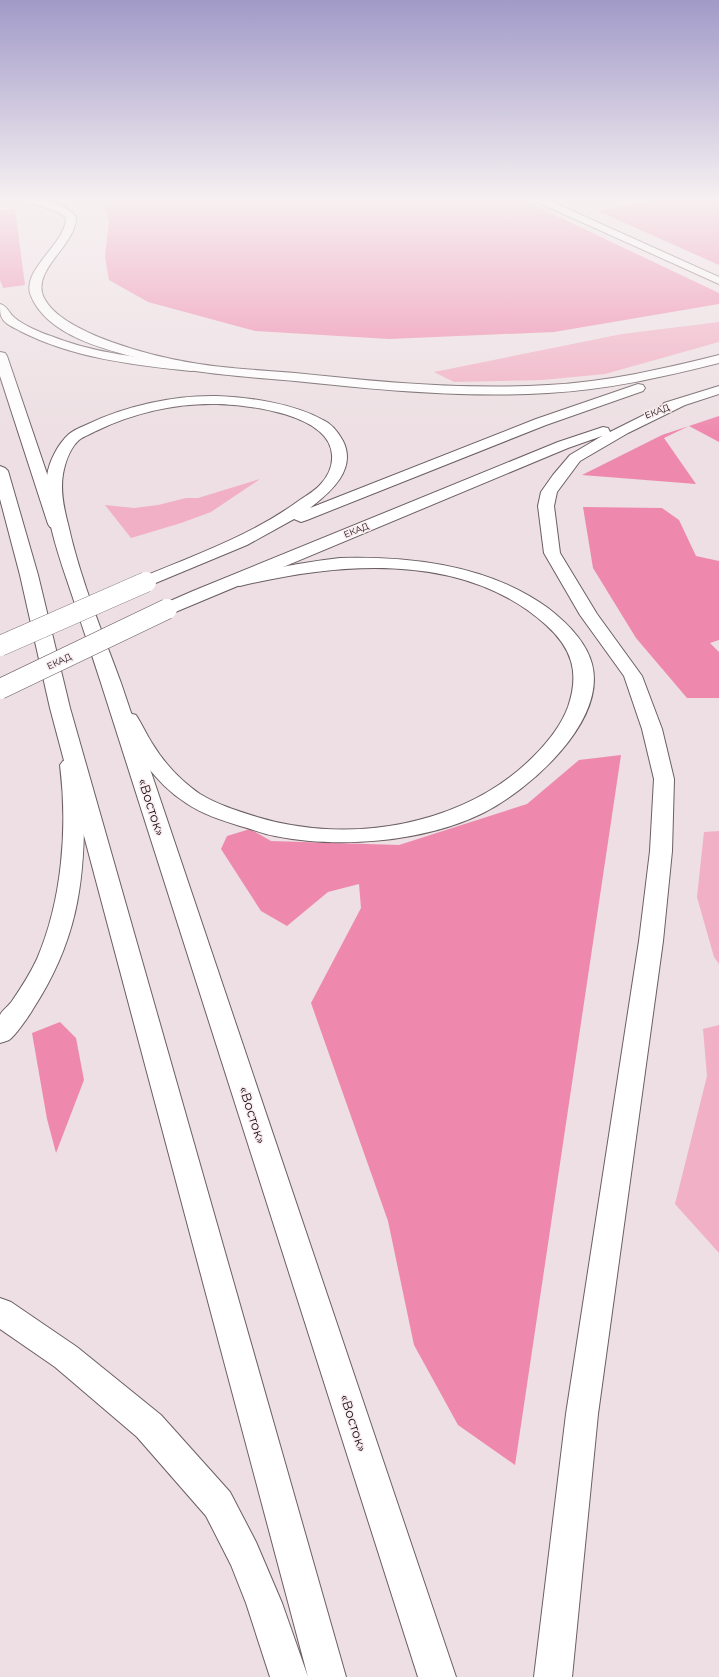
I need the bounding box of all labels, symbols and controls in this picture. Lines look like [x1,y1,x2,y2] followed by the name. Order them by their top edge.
[643,401,671,421] street label: ЕКАД
[342,520,370,540] street label: ЕКАД
[45,651,73,671] street label: ЕКАД
[135,776,169,838] street label: «Восток»
[236,1084,270,1146] street label: «Восток»
[337,1392,371,1454] street label: «Восток»

